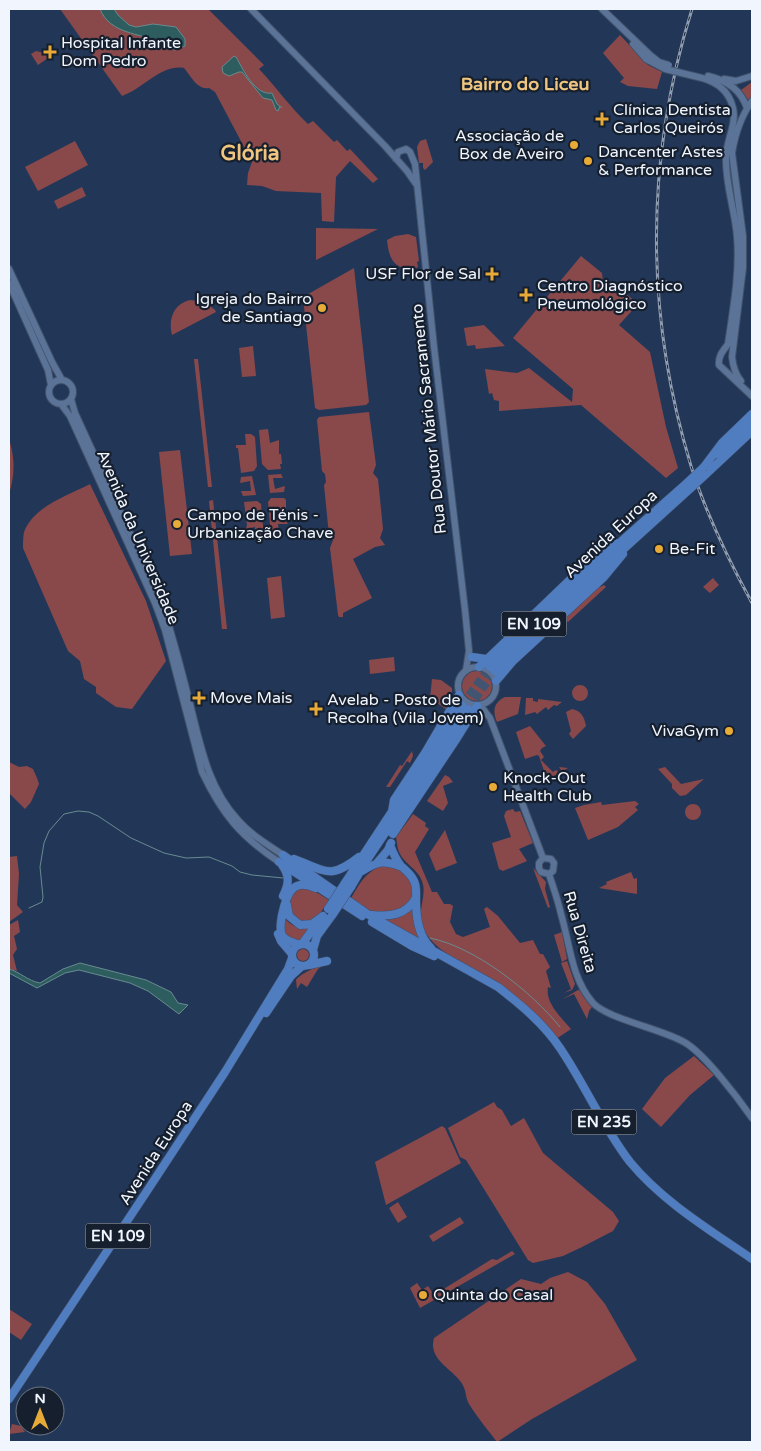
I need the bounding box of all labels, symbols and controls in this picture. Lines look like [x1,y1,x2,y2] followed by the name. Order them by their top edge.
[61,33,181,71] place label: Hospital Infante Dom Pedro
[43,45,57,59] marker: Hospital Infante Dom Pedro
[461,73,589,95] district label: Bairro do Liceu
[613,100,731,138] place label: Clínica Dentista Carlos Queirós
[595,112,609,126] marker: Clínica Dentista Carlos Queirós
[455,126,564,164] place label: Associação de Box de Aveiro
[568,139,580,151] marker: Associação de Box de Aveiro
[221,141,279,166] district label: Glória
[598,142,723,180] place label: Dancenter Astes & Performance
[582,155,594,167] marker: Dancenter Astes & Performance
[365,264,481,284] place label: USF Flor de Sal
[485,267,499,281] marker: USF Flor de Sal
[537,276,683,314] place label: Centro Diagnóstico Pneumológico
[519,288,533,302] marker: Centro Diagnóstico Pneumológico
[196,289,312,327] place label: Igreja do Bairro de Santiago
[316,302,328,314] marker: Igreja do Bairro de Santiago
[407,303,451,535] street label: Rua Doutor Mário Sacramento
[92,447,184,627] street label: Avenida da Universidade
[560,486,662,582] street label: Avenida Europa
[187,505,333,543] place label: Campo de Ténis - Urbanização Chave
[171,518,183,530] marker: Campo de Ténis - Urbanização Chave
[669,539,715,559] place label: Be-Fit
[653,543,665,555] marker: Be-Fit
[502,612,566,636] road number: EN 109
[210,688,293,708] place label: Move Mais
[327,690,483,728] place label: Avelab - Posto de Recolha (Vila Jovem)
[192,691,206,705] marker: Move Mais
[309,702,323,716] marker: Avelab - Posto de Recolha (Vila Jovem)
[651,721,719,741] place label: VivaGym
[723,725,735,737] marker: VivaGym
[503,768,592,806] place label: Knock-Out Health Club
[487,781,499,793] marker: Knock-Out Health Club
[559,889,601,975] street label: Rua Direita
[115,1097,197,1209] street label: Avenida Europa
[572,1110,636,1134] road number: EN 235
[86,1224,150,1248] road number: EN 109
[433,1285,553,1305] place label: Quinta do Casal
[417,1289,429,1301] marker: Quinta do Casal
[15,1386,65,1436] north arrow
[34,1390,46,1407] text: N

